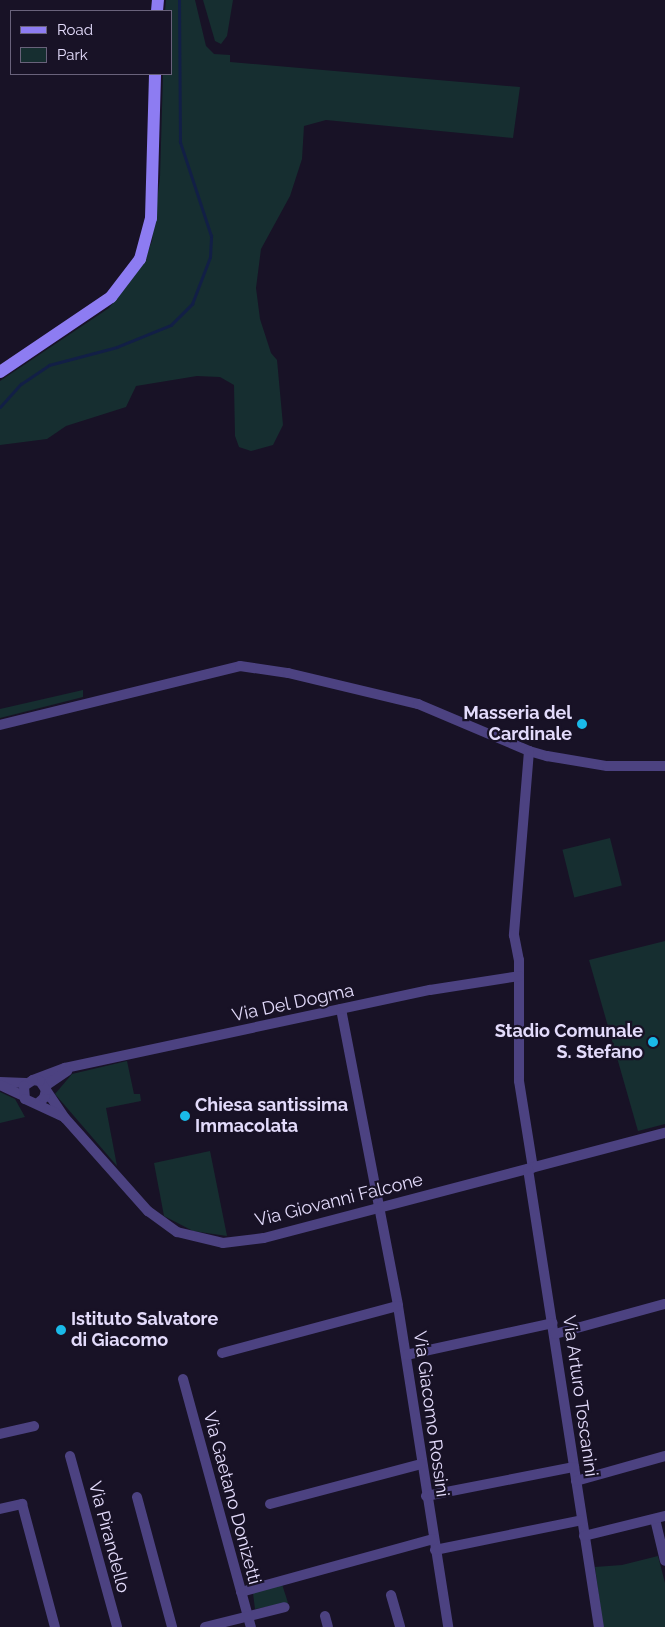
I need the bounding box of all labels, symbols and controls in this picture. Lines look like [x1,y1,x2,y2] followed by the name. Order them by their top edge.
[10,10,172,75] legend
[57,21,93,39] text: Road
[57,46,88,64] text: Park
[463,703,572,746] place label: Masseria del Cardinale
[576,718,588,730] marker: Masseria del Cardinale
[230,979,356,1027] street label: Via Del Dogma
[495,1021,643,1064] place label: Stadio Comunale S. Stefano
[647,1036,659,1048] marker: Stadio Comunale S. Stefano
[195,1095,348,1138] place label: Chiesa santissima Immacolata
[179,1110,191,1122] marker: Chiesa santissima Immacolata
[253,1169,425,1231] street label: Via Giovanni Falcone
[71,1309,218,1352] place label: Istituto Salvatore di Giacomo
[558,1313,602,1479] street label: Via Arturo Toscanini
[55,1324,67,1336] marker: Istituto Salvatore di Giacomo
[409,1330,453,1498] street label: Via Giacomo Rossini
[198,1409,266,1587] street label: Via Gaetano Donizetti
[84,1479,134,1595] street label: Via Pirandello

